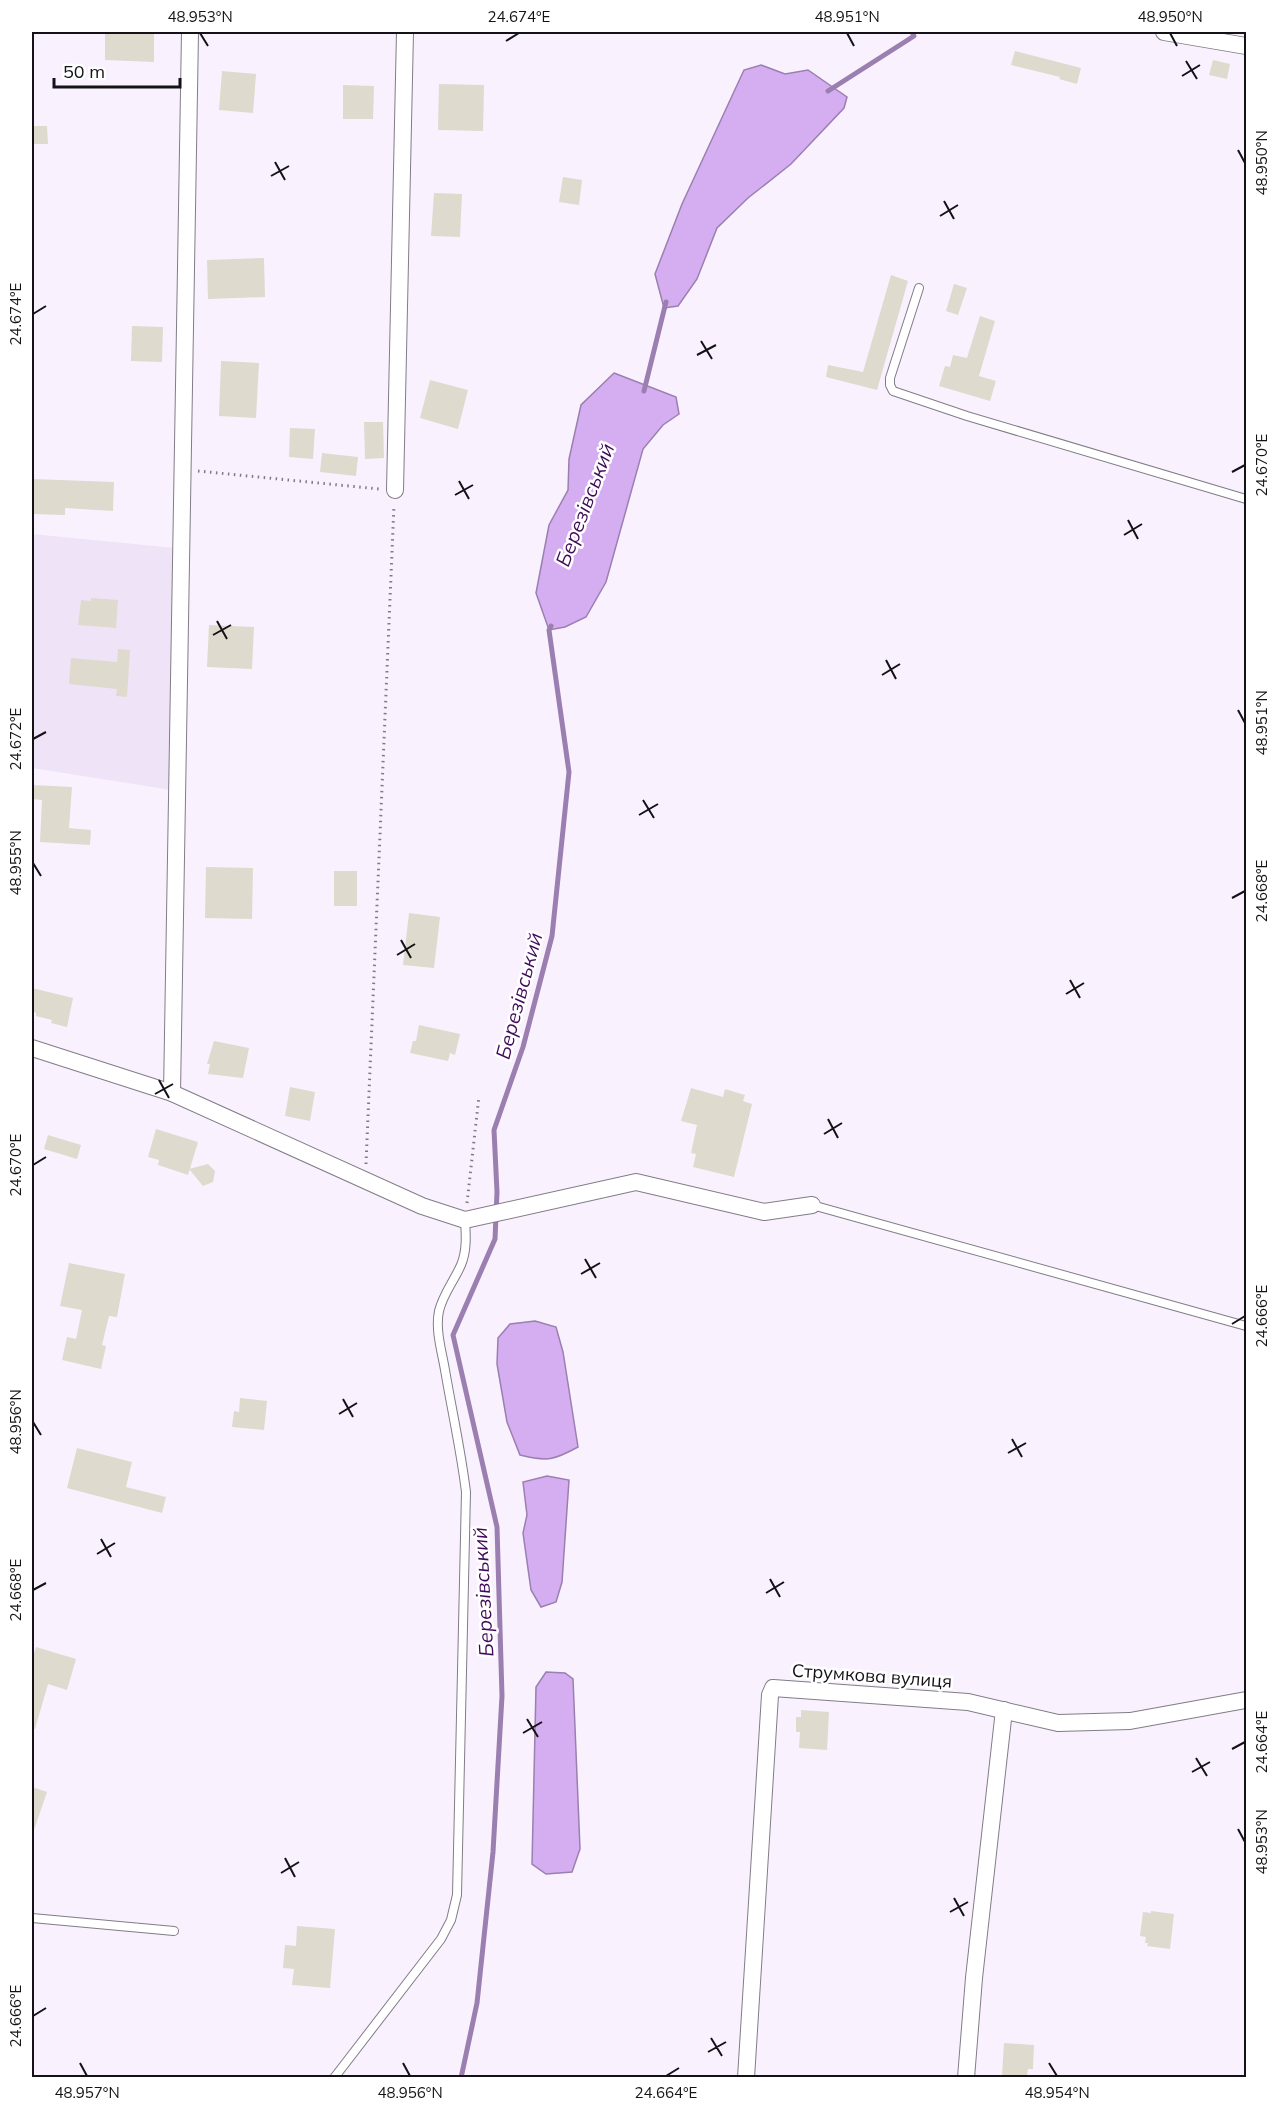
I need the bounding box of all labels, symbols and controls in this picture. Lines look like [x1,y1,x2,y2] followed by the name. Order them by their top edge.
[167,7,233,26] text: 48.953°N
[488,7,551,26] text: 24.674°E
[814,7,880,26] text: 48.951°N
[1137,7,1203,26] text: 48.950°N
[54,51,180,89] scale bar
[63,60,105,83] text: 50 m
[1252,130,1271,196] text: 48.950°N
[6,282,25,345] text: 24.674°E
[1252,433,1271,496] text: 24.670°E
[550,440,619,570] water label: Березівський
[1252,690,1271,756] text: 48.951°N
[6,707,25,770] text: 24.672°E
[6,830,25,896] text: 48.955°N
[1252,859,1271,922] text: 24.668°E
[490,930,547,1062] water label: Березівський
[6,1133,25,1196] text: 24.670°E
[1252,1284,1271,1347] text: 24.666°E
[6,1389,25,1455] text: 48.956°N
[467,1526,498,1658] water label: Березівський
[6,1558,25,1621] text: 24.668°E
[791,1658,953,1693] street label: Струмкова вулиця
[1252,1710,1271,1773] text: 24.664°E
[1252,1809,1271,1875] text: 48.953°N
[6,1984,25,2047] text: 24.666°E
[54,2083,120,2102] text: 48.957°N
[377,2083,443,2102] text: 48.956°N
[635,2083,698,2102] text: 24.664°E
[1024,2083,1090,2102] text: 48.954°N

